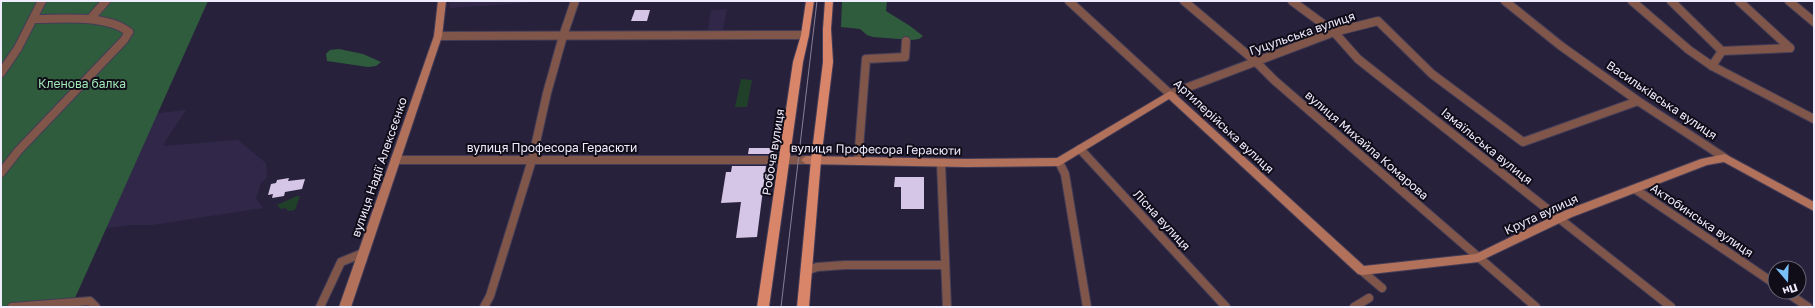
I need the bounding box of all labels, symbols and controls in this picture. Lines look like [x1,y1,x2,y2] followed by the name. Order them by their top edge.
[1247,8,1357,58] street label: Гуцульська вулиця
[1604,57,1720,143] street label: Васильківська вулиця
[38,76,126,91] park label: Кленова балка
[1171,76,1277,176] street label: Артилерійська вулиця
[1302,87,1432,203] street label: вулиця Михайла Комарова
[348,95,410,239] street label: вулиця Надії Алексєєнко
[1438,105,1536,187] street label: Ізмаїльська вулиця
[759,108,787,196] street label: Робоча вулиця
[467,140,637,155] street label: вулиця Професора Герасюти
[791,140,961,158] street label: вулиця Професора Герасюти
[1648,180,1756,260] street label: Актобинська вулиця
[1130,187,1194,253] street label: Лісна вулиця
[1502,190,1580,238] street label: Крута вулиця
[1767,260,1807,300] north arrow
[1781,281,1800,299] text: Пн

